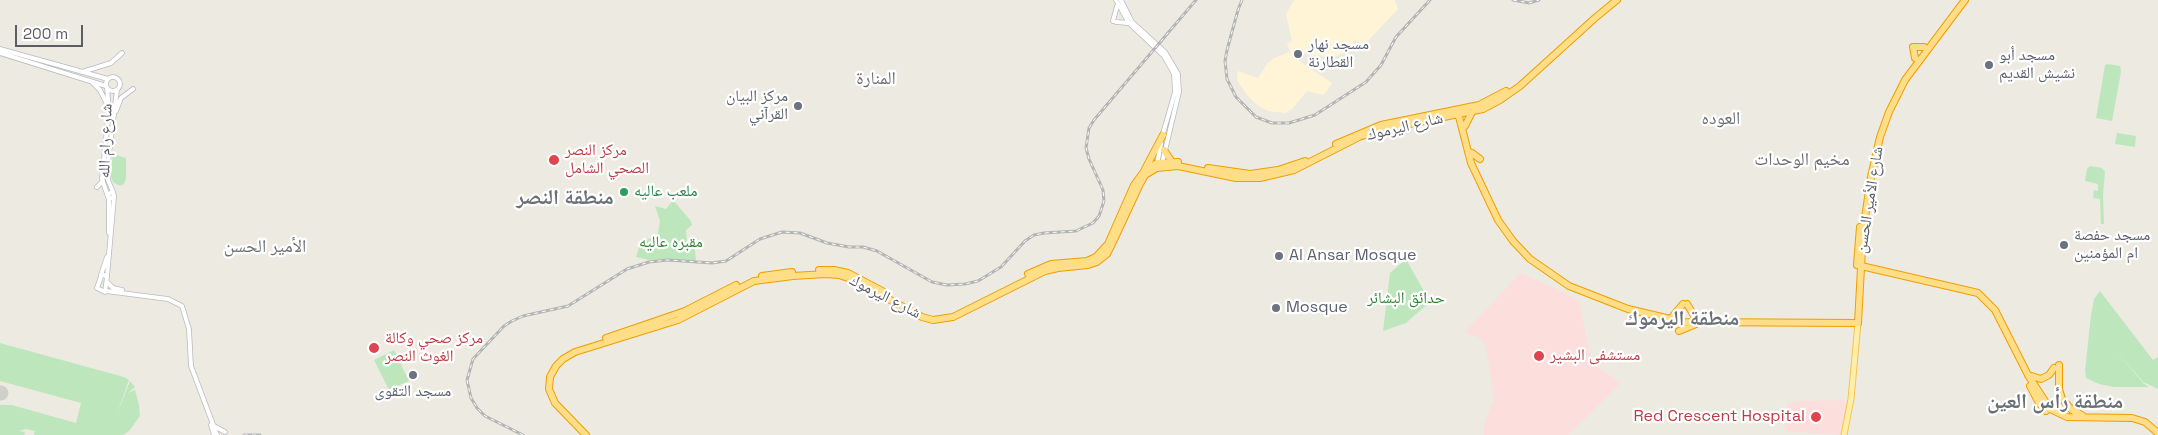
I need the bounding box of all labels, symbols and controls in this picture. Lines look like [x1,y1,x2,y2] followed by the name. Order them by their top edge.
[18,15,85,47] scale bar
[23,24,68,43] text: 200 m
[1308,35,1369,73] place label: مسجد نهار القطارنة
[1999,46,2075,84] place label: مسجد أبو نشيش القديم
[1292,48,1304,60] marker: مسجد نهار القطارنة
[1983,59,1995,71] marker: مسجد أبو نشيش القديم
[856,68,896,90] district label: المنارة
[726,87,788,125] place label: مركز البيان القرآني
[792,100,804,112] marker: مركز البيان القرآني
[95,103,117,179] street label: شارع رام الله
[1702,108,1740,130] district label: العوده
[1365,109,1445,145] street label: شارع اليرموك
[565,141,649,179] place label: مركز النصر الصحي الشامل
[1852,145,1888,255] street label: شارع الأمير الحسن
[1754,149,1850,171] district label: مخيم الوحدات
[547,153,561,167] marker: مركز النصر الصحي الشامل
[634,182,698,202] place label: ملعب عاليه
[516,185,614,211] district label: منطقة النصر
[618,186,630,198] marker: ملعب عاليه
[2074,226,2150,264] place label: مسجد حفصة ام المؤمنين
[639,233,703,253] park label: مقبره عاليه
[224,236,306,258] district label: الأمير الحسن
[2058,239,2070,251] marker: مسجد حفصة ام المؤمنين
[1289,246,1416,266] place label: Al Ansar Mosque
[1273,250,1285,262] marker: Al Ansar Mosque
[846,271,924,323] street label: شارع اليرموك
[1367,289,1445,309] park label: حدائق البشائر
[1286,298,1348,318] place label: Mosque
[1270,302,1282,314] marker: Mosque
[1625,306,1739,332] district label: منطقة اليرموك
[385,329,483,367] place label: مركز صحي وكالة الغوث النصر
[367,341,381,355] marker: مركز صحي وكالة الغوث النصر
[1550,346,1640,366] place label: مستشفى البشير
[1532,349,1546,363] marker: مستشفى البشير
[407,369,419,381] marker: مسجد التقوى
[375,382,451,402] place label: مسجد التقوى
[1987,389,2123,415] district label: منطقة رأس العين
[1634,407,1805,427] place label: Red Crescent Hospital
[1809,410,1823,424] marker: Red Crescent Hospital

